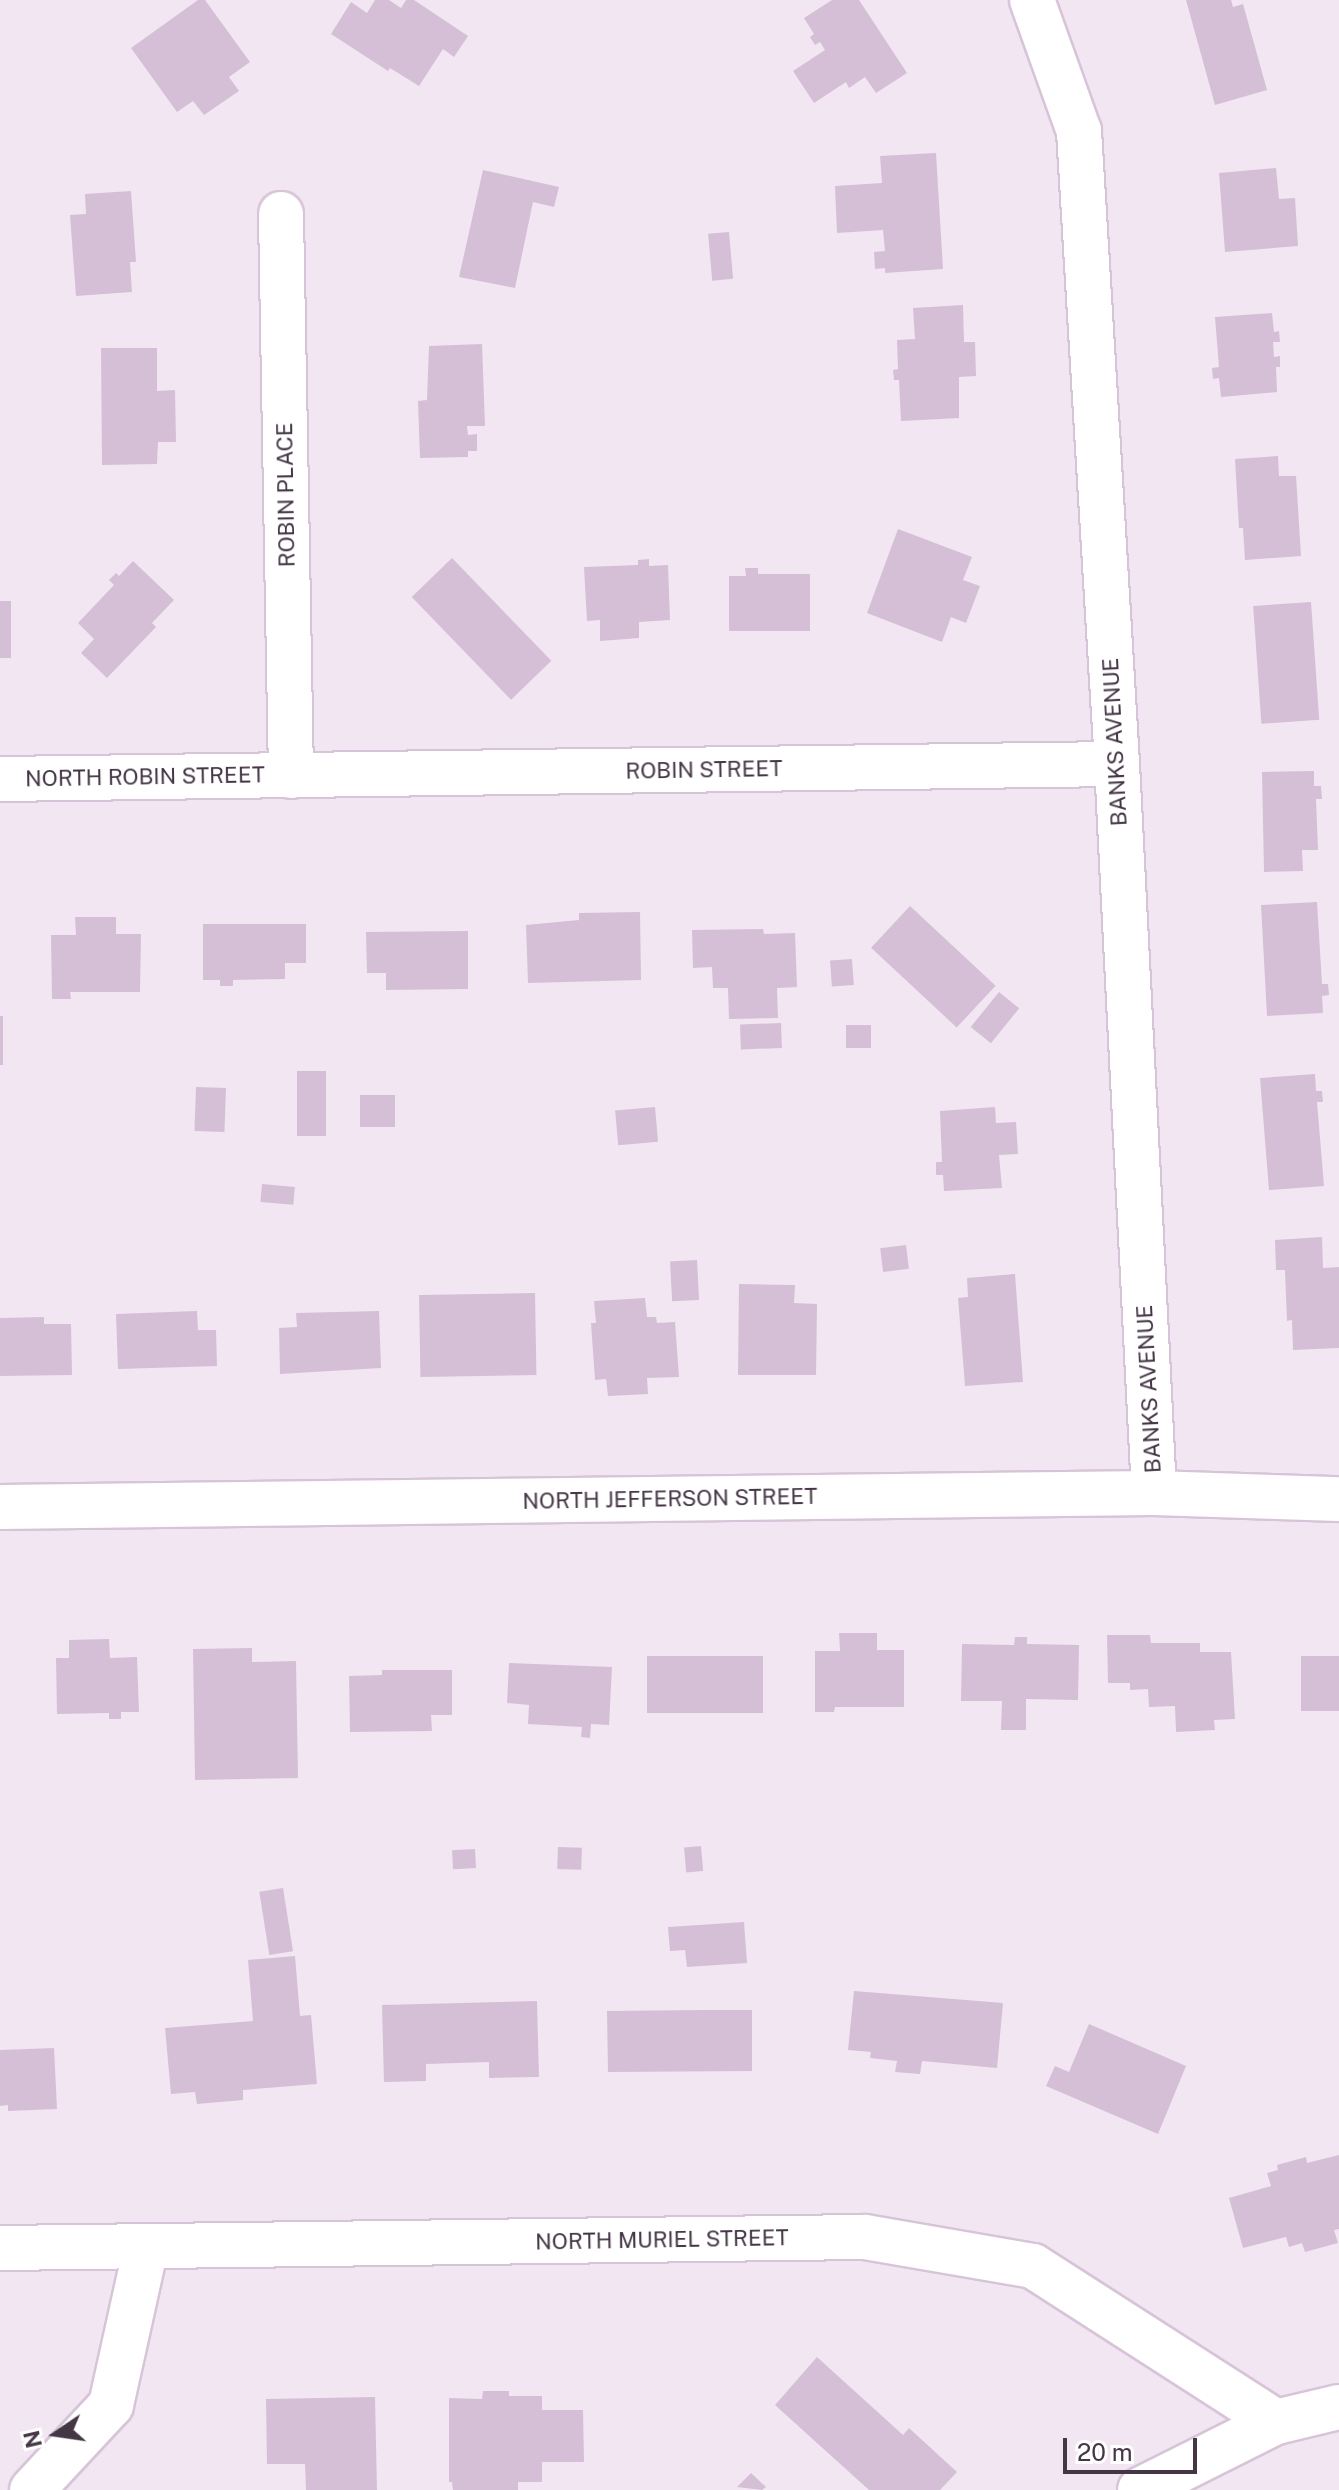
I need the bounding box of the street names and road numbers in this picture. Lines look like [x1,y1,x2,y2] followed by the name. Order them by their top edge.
[272,423,300,567] street label: ROBIN PLACE
[1097,657,1133,827] street label: BANKS AVENUE
[625,755,783,785] street label: ROBIN STREET
[25,762,265,792] street label: NORTH ROBIN STREET
[1131,1304,1167,1474] street label: BANKS AVENUE
[522,1483,818,1515] street label: NORTH JEFFERSON STREET
[535,2225,789,2255] street label: NORTH MURIEL STREET

